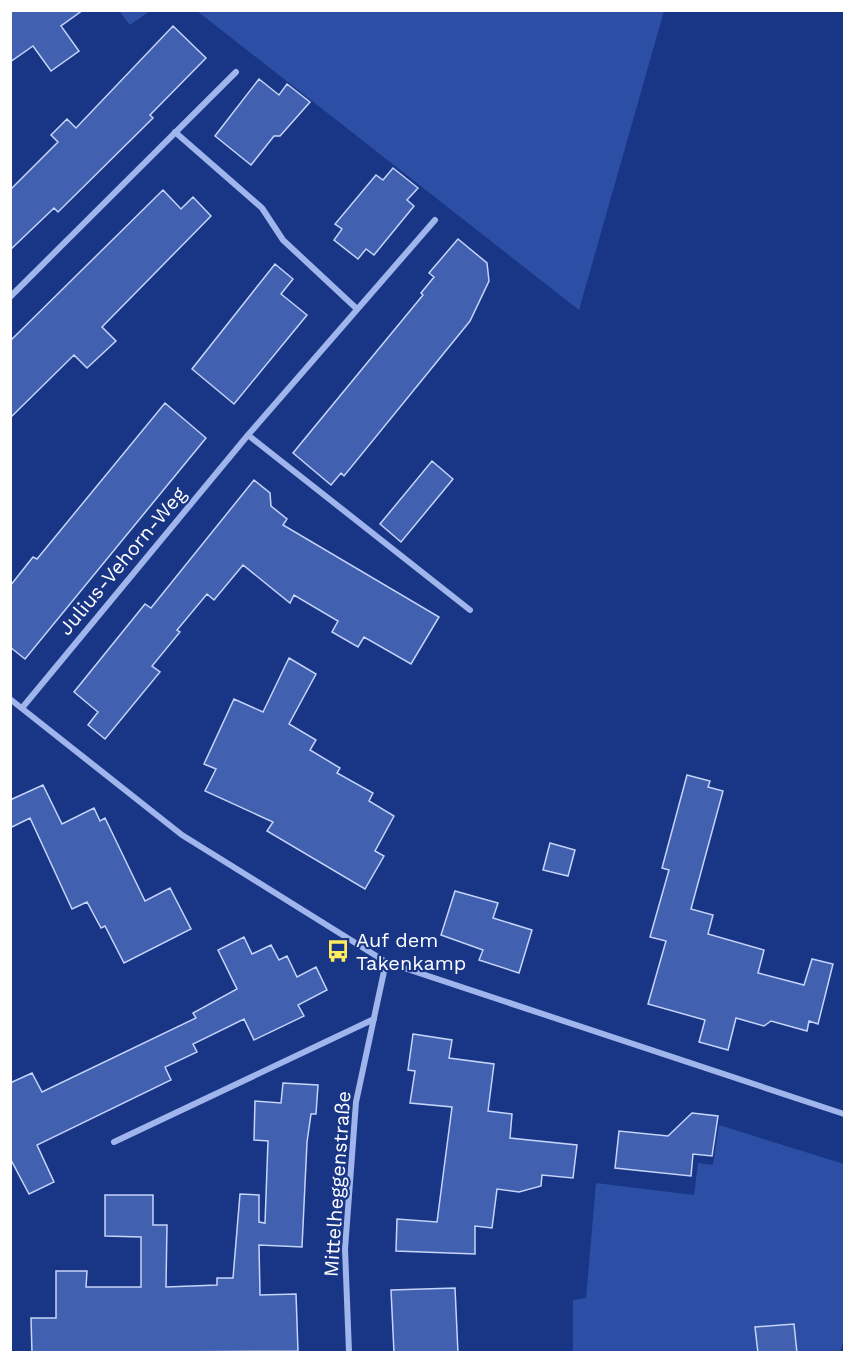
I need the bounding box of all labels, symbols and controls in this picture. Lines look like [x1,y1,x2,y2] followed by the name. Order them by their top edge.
[53,482,191,640] street label: Julius-Vehorn-Weg
[356,928,466,975] place label: Auf dem Takenkamp
[325,938,351,964] bus stop icon: Auf dem Takenkamp
[319,1090,355,1278] street label: Mittelheggenstraße

